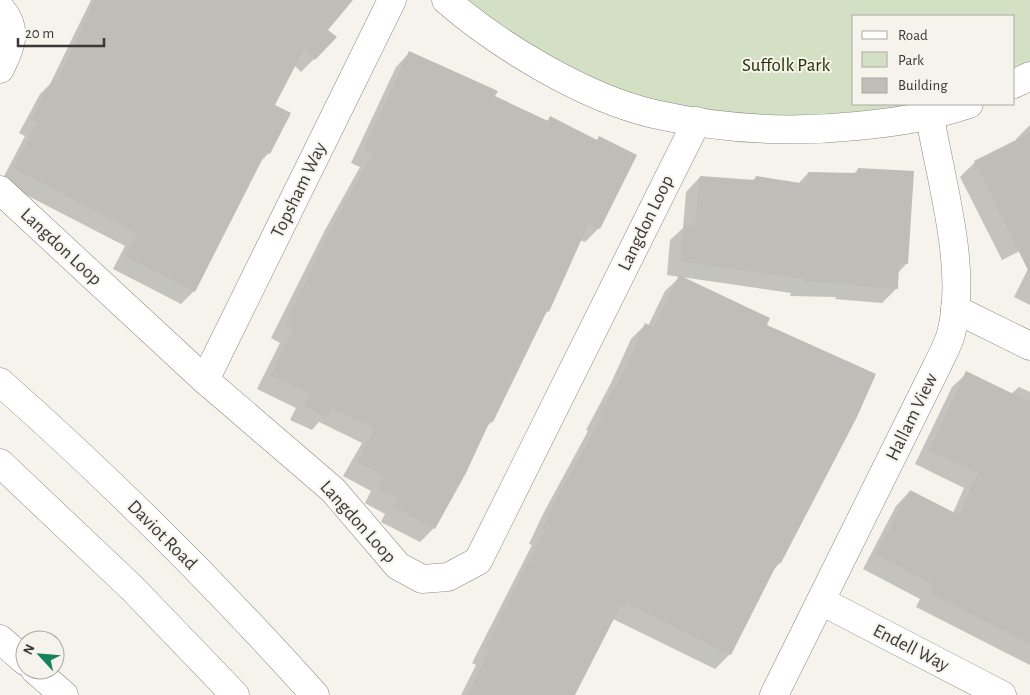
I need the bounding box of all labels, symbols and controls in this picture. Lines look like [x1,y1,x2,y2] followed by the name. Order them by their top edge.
[18,15,104,47] scale bar
[852,15,1015,105] legend
[25,26,54,41] text: 20 m
[898,28,928,43] text: Road
[898,53,924,68] text: Park
[742,56,830,75] park label: Suffolk Park
[898,78,948,93] text: Building
[268,139,330,241] street label: Topsham Way
[615,172,677,274] street label: Langdon Loop
[17,205,105,289] street label: Langdon Loop
[883,370,941,464] street label: Hallam View
[316,477,400,567] street label: Langdon Loop
[124,497,201,574] street label: Daviot Road
[870,621,952,675] street label: Endell Way
[15,630,65,680] north arrow
[21,642,38,657] text: N

